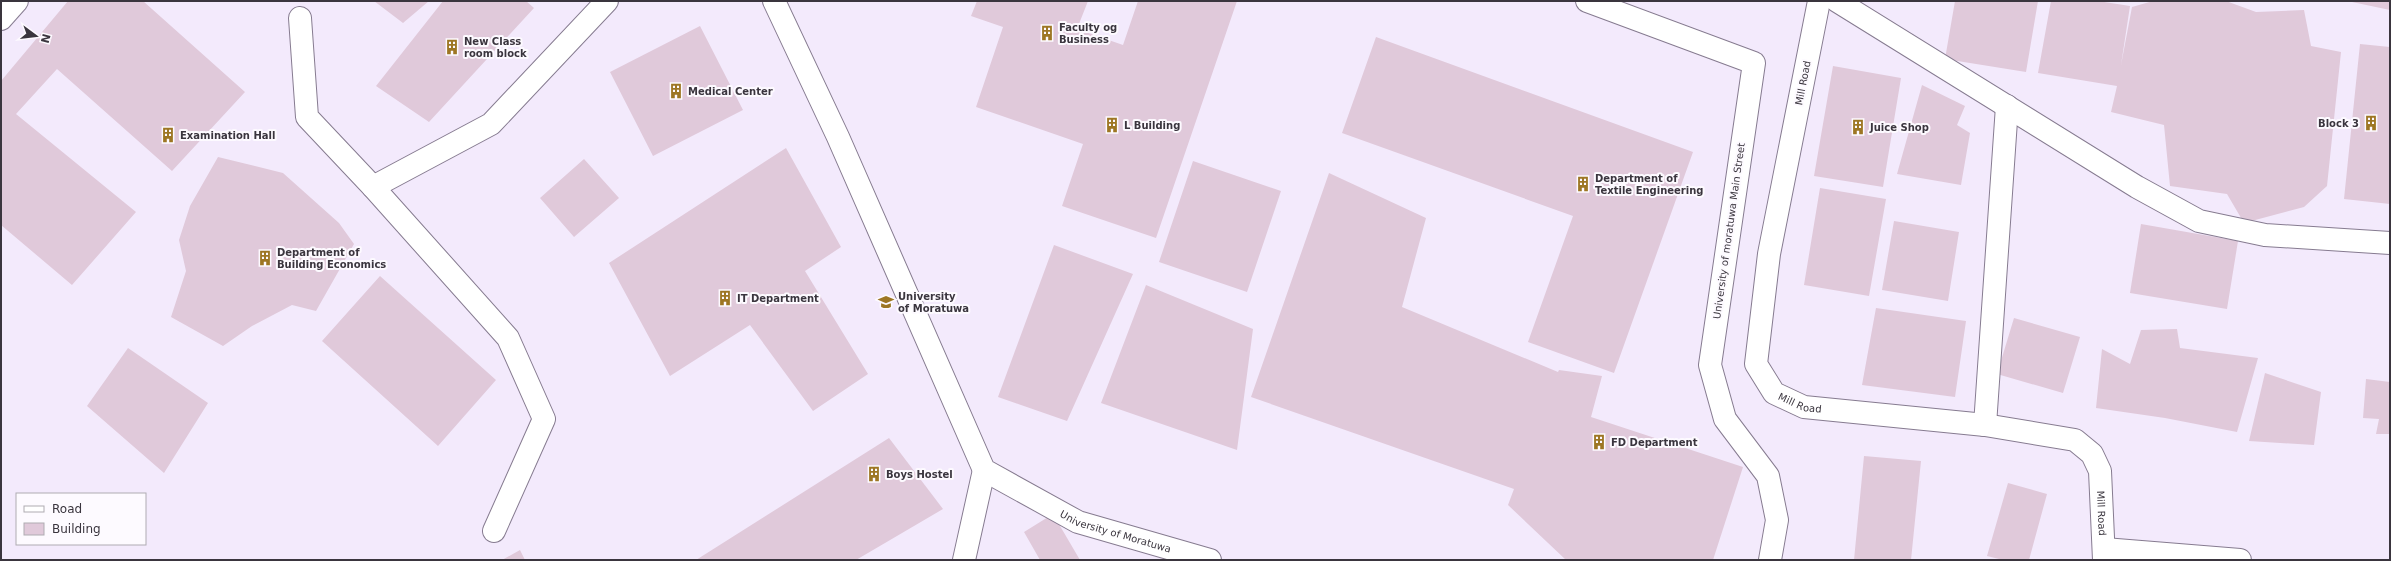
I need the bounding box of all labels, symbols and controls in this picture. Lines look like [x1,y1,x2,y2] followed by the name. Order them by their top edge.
[16,16,56,56] north arrow
[1059,22,1117,45] place label: Faculty og Business
[1038,24,1056,42] building icon: Faculty og Business
[38,32,53,45] text: N
[464,36,527,59] place label: New Class room block
[443,38,461,56] building icon: New Class room block
[1793,60,1813,106] street label: Mill Road
[667,82,685,100] building icon: Medical Center
[688,86,773,97] place label: Medical Center
[2362,114,2380,132] building icon: Block 3
[1103,116,1121,134] building icon: L Building
[1849,118,1867,136] building icon: Juice Shop
[2318,118,2359,129] place label: Block 3
[1124,120,1180,131] place label: L Building
[1869,122,1929,133] place label: Juice Shop
[159,126,177,144] building icon: Examination Hall
[180,130,275,141] place label: Examination Hall
[1711,142,1747,320] street label: University of moratuwa Main Street
[1595,173,1703,196] place label: Department of Textile Engineering
[1574,175,1592,193] building icon: Department of Textile Engineering
[277,247,386,270] place label: Department of Building Economics
[256,249,274,267] building icon: Department of Building Economics
[716,289,734,307] building icon: IT Department
[898,291,969,314] place label: University of Moratuwa
[737,293,819,304] place label: IT Department
[877,293,895,311] school or university icon: University of Moratuwa
[1777,390,1822,414] street label: Mill Road
[1590,433,1608,451] building icon: FD Department
[1611,437,1698,448] place label: FD Department
[865,465,883,483] building icon: Boys Hostel
[886,469,953,480] place label: Boys Hostel
[2095,490,2108,536] street label: Mill Road
[16,493,146,545] legend
[52,502,82,516] text: Road
[1058,508,1172,554] street label: University of Moratuwa
[52,522,101,536] text: Building

